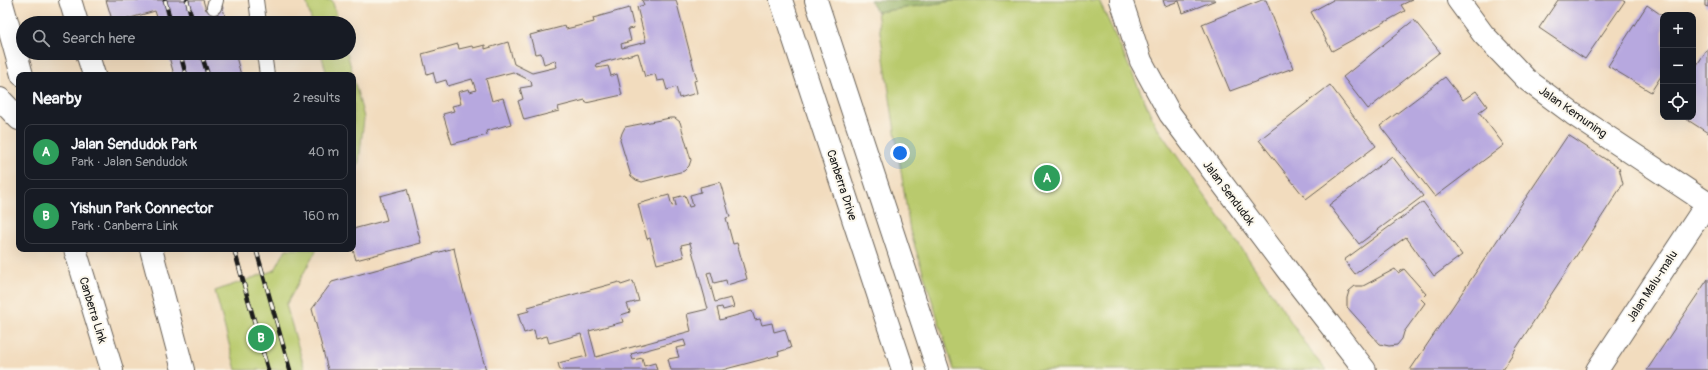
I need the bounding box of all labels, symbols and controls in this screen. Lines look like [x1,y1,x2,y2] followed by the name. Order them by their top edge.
[1660,12,1696,120] map controls
[1660,12,1696,48] button: +
[16,16,356,60] search box
[30,27,52,49] icon: search
[62,29,135,48] text: Search here
[1660,48,1696,84] button: −
[1536,83,1610,142] street label: Jalan Kemuning
[1660,84,1696,120] button: locate
[32,88,81,109] text: Nearby
[293,90,340,106] text: 2 results
[71,135,197,154] text: Jalan Sendudok Park
[890,143,910,163] your location
[42,144,50,160] text: A
[308,144,339,160] text: 40 m
[823,148,860,223] street label: Canberra Drive
[71,154,187,170] text: Park · Jalan Sendudok
[1199,158,1258,229] street label: Jalan Sendudok
[1034,163,1060,193] pin: A
[71,199,213,218] text: Yishun Park Connector
[42,208,50,224] text: B
[303,208,339,224] text: 160 m
[71,218,178,234] text: Park · Canberra Link
[1624,248,1681,325] street label: Jalan Malu-malu
[75,275,110,345] street label: Canberra Link
[248,323,274,353] pin: B

